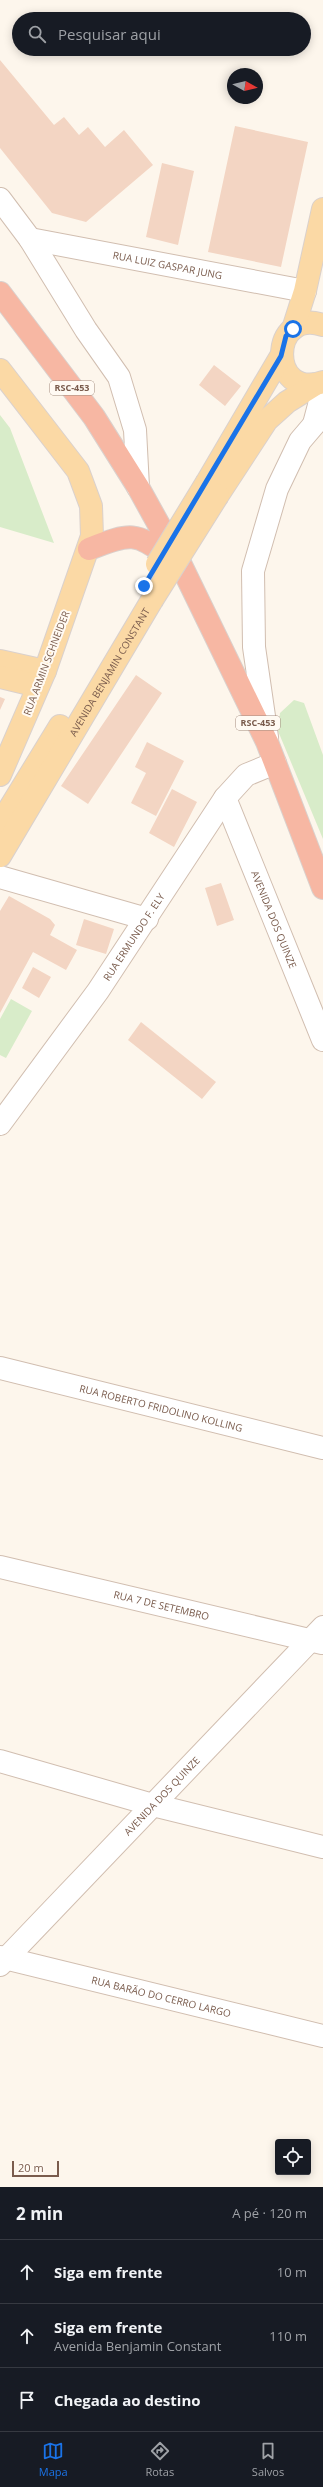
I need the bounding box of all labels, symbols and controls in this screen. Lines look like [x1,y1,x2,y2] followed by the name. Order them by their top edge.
[12,12,311,56] search box
[26,23,48,45] icon: search
[58,24,161,44] text: Pesquisar aqui
[227,68,263,104] north arrow
[112,248,223,282] street label: RUA LUIZ GASPAR JUNG
[284,320,302,338] route start
[50,381,94,395] road number: RSC-453
[135,577,153,595] route end
[66,605,153,739] street label: AVENIDA BENJAMIN CONSTANT
[20,609,72,717] street label: RUA ARMIN SCHNEIDER
[236,716,280,730] road number: RSC-453
[248,868,300,970] street label: AVENIDA DOS QUINZE
[100,890,168,984] street label: RUA ERMUNDO F. ELY
[78,1381,244,1435] street label: RUA ROBERTO FRIDOLINO KOLLING
[112,1587,211,1623] street label: RUA 7 DE SETEMBRO
[121,1753,203,1838] street label: AVENIDA DOS QUINZE
[90,1973,233,2020] street label: RUA BARÃO DO CERRO LARGO
[275,2139,311,2175] map controls
[275,2139,311,2175] button: locate
[12,2159,59,2178] scale bar
[18,2160,44,2175] text: 20 m
[16,2202,63,2225] text: 2 min
[232,2204,307,2222] text: A pé · 120 m
[16,2261,38,2283] icon: ahead
[54,2262,162,2282] text: Siga em frente
[277,2263,307,2281] text: 10 m
[54,2317,162,2337] text: Siga em frente
[16,2325,38,2347] icon: ahead
[269,2327,307,2345] text: 110 m
[54,2337,221,2355] text: Avenida Benjamin Constant
[16,2389,38,2411] icon: arrive
[54,2390,201,2410] text: Chegada ao destino
[39,2440,68,2479] tab: Mapa
[145,2440,174,2479] tab: Rotas
[252,2440,284,2479] tab: Salvos

